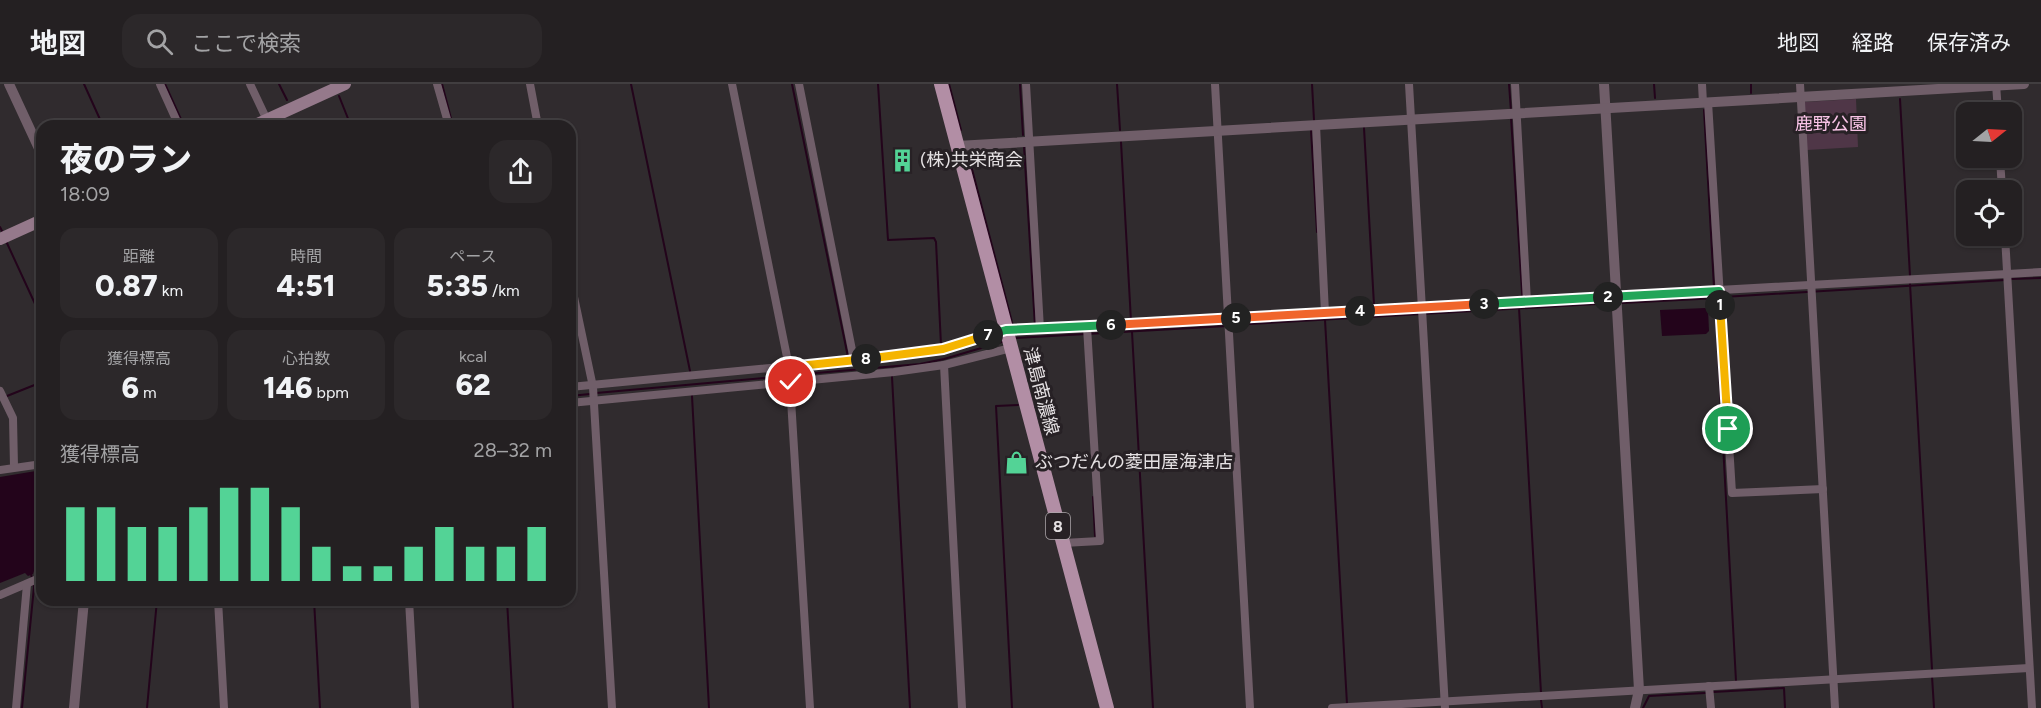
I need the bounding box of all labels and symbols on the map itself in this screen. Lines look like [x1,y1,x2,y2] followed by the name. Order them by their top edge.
[1956,102,2022,168] north arrow
[1795,113,1867,135] park label: 鹿野公園
[889,147,915,173] building icon: (株)共栄商会
[920,149,1023,171] place label: (株)共栄商会
[1593,282,1623,312] pin: 2
[1469,289,1499,319] pin: 3
[1705,290,1735,320] pin: 1
[1345,296,1375,326] pin: 4
[1221,303,1251,333] pin: 5
[1096,310,1126,340] pin: 6
[973,320,1003,350] pin: 7
[851,344,881,374] pin: 8
[1019,345,1063,437] street label: 津島南濃線
[765,356,816,407] pin
[1702,403,1753,454] pin
[1004,449,1030,475] shop icon: ぶつだんの菱田屋海津店
[1035,451,1233,473] place label: ぶつだんの菱田屋海津店
[1046,513,1070,539] road number: 8

